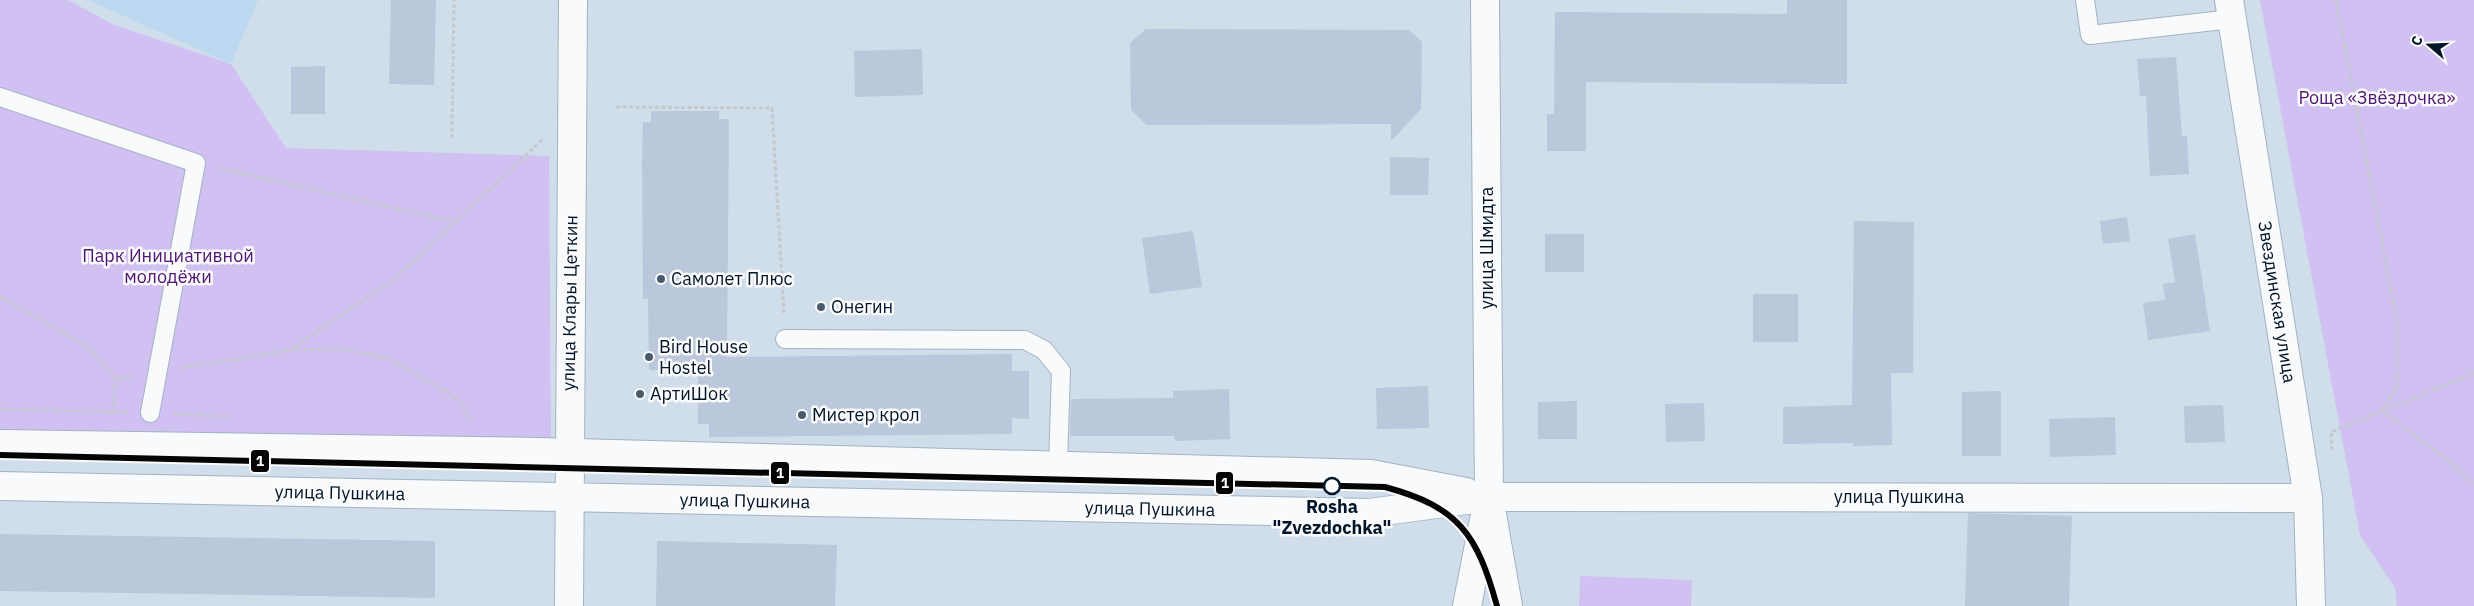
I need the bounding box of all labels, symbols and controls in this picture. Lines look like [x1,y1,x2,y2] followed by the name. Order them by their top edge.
[2404,20,2454,70] north arrow
[2407,34,2427,48] text: С
[2298,86,2456,109] park label: Роща «Звёздочка»
[1475,186,1498,309] street label: улица Шмидта
[556,215,583,391] street label: улица Клары Цеткин
[2253,219,2302,385] street label: Звездинская улица
[82,244,254,288] park label: Парк Инициативной молодёжи
[671,267,793,290] place label: Самолет Плюс
[655,273,667,285] marker: Самолет Плюс
[831,295,893,318] place label: Онегин
[815,301,827,313] marker: Онегин
[659,335,748,379] place label: Bird House Hostel
[643,351,655,363] marker: Bird House Hostel
[650,382,728,405] place label: АртиШок
[634,388,646,400] marker: АртиШок
[812,403,920,426] place label: Мистер крол
[796,409,808,421] marker: Мистер крол
[250,449,270,473] line badge: 1
[256,452,265,470] text: 1
[770,461,790,485] line badge: 1
[776,464,785,482] text: 1
[1215,471,1234,495] line badge: 1
[1221,474,1230,492] text: 1
[1323,477,1341,495] marker: Rosha "Zvezdochka"
[275,480,406,505] street label: улица Пушкина
[1834,485,1965,508] street label: улица Пушкина
[680,488,811,513] street label: улица Пушкина
[1273,495,1391,539] place label: Rosha "Zvezdochka"
[1085,496,1216,521] street label: улица Пушкина

